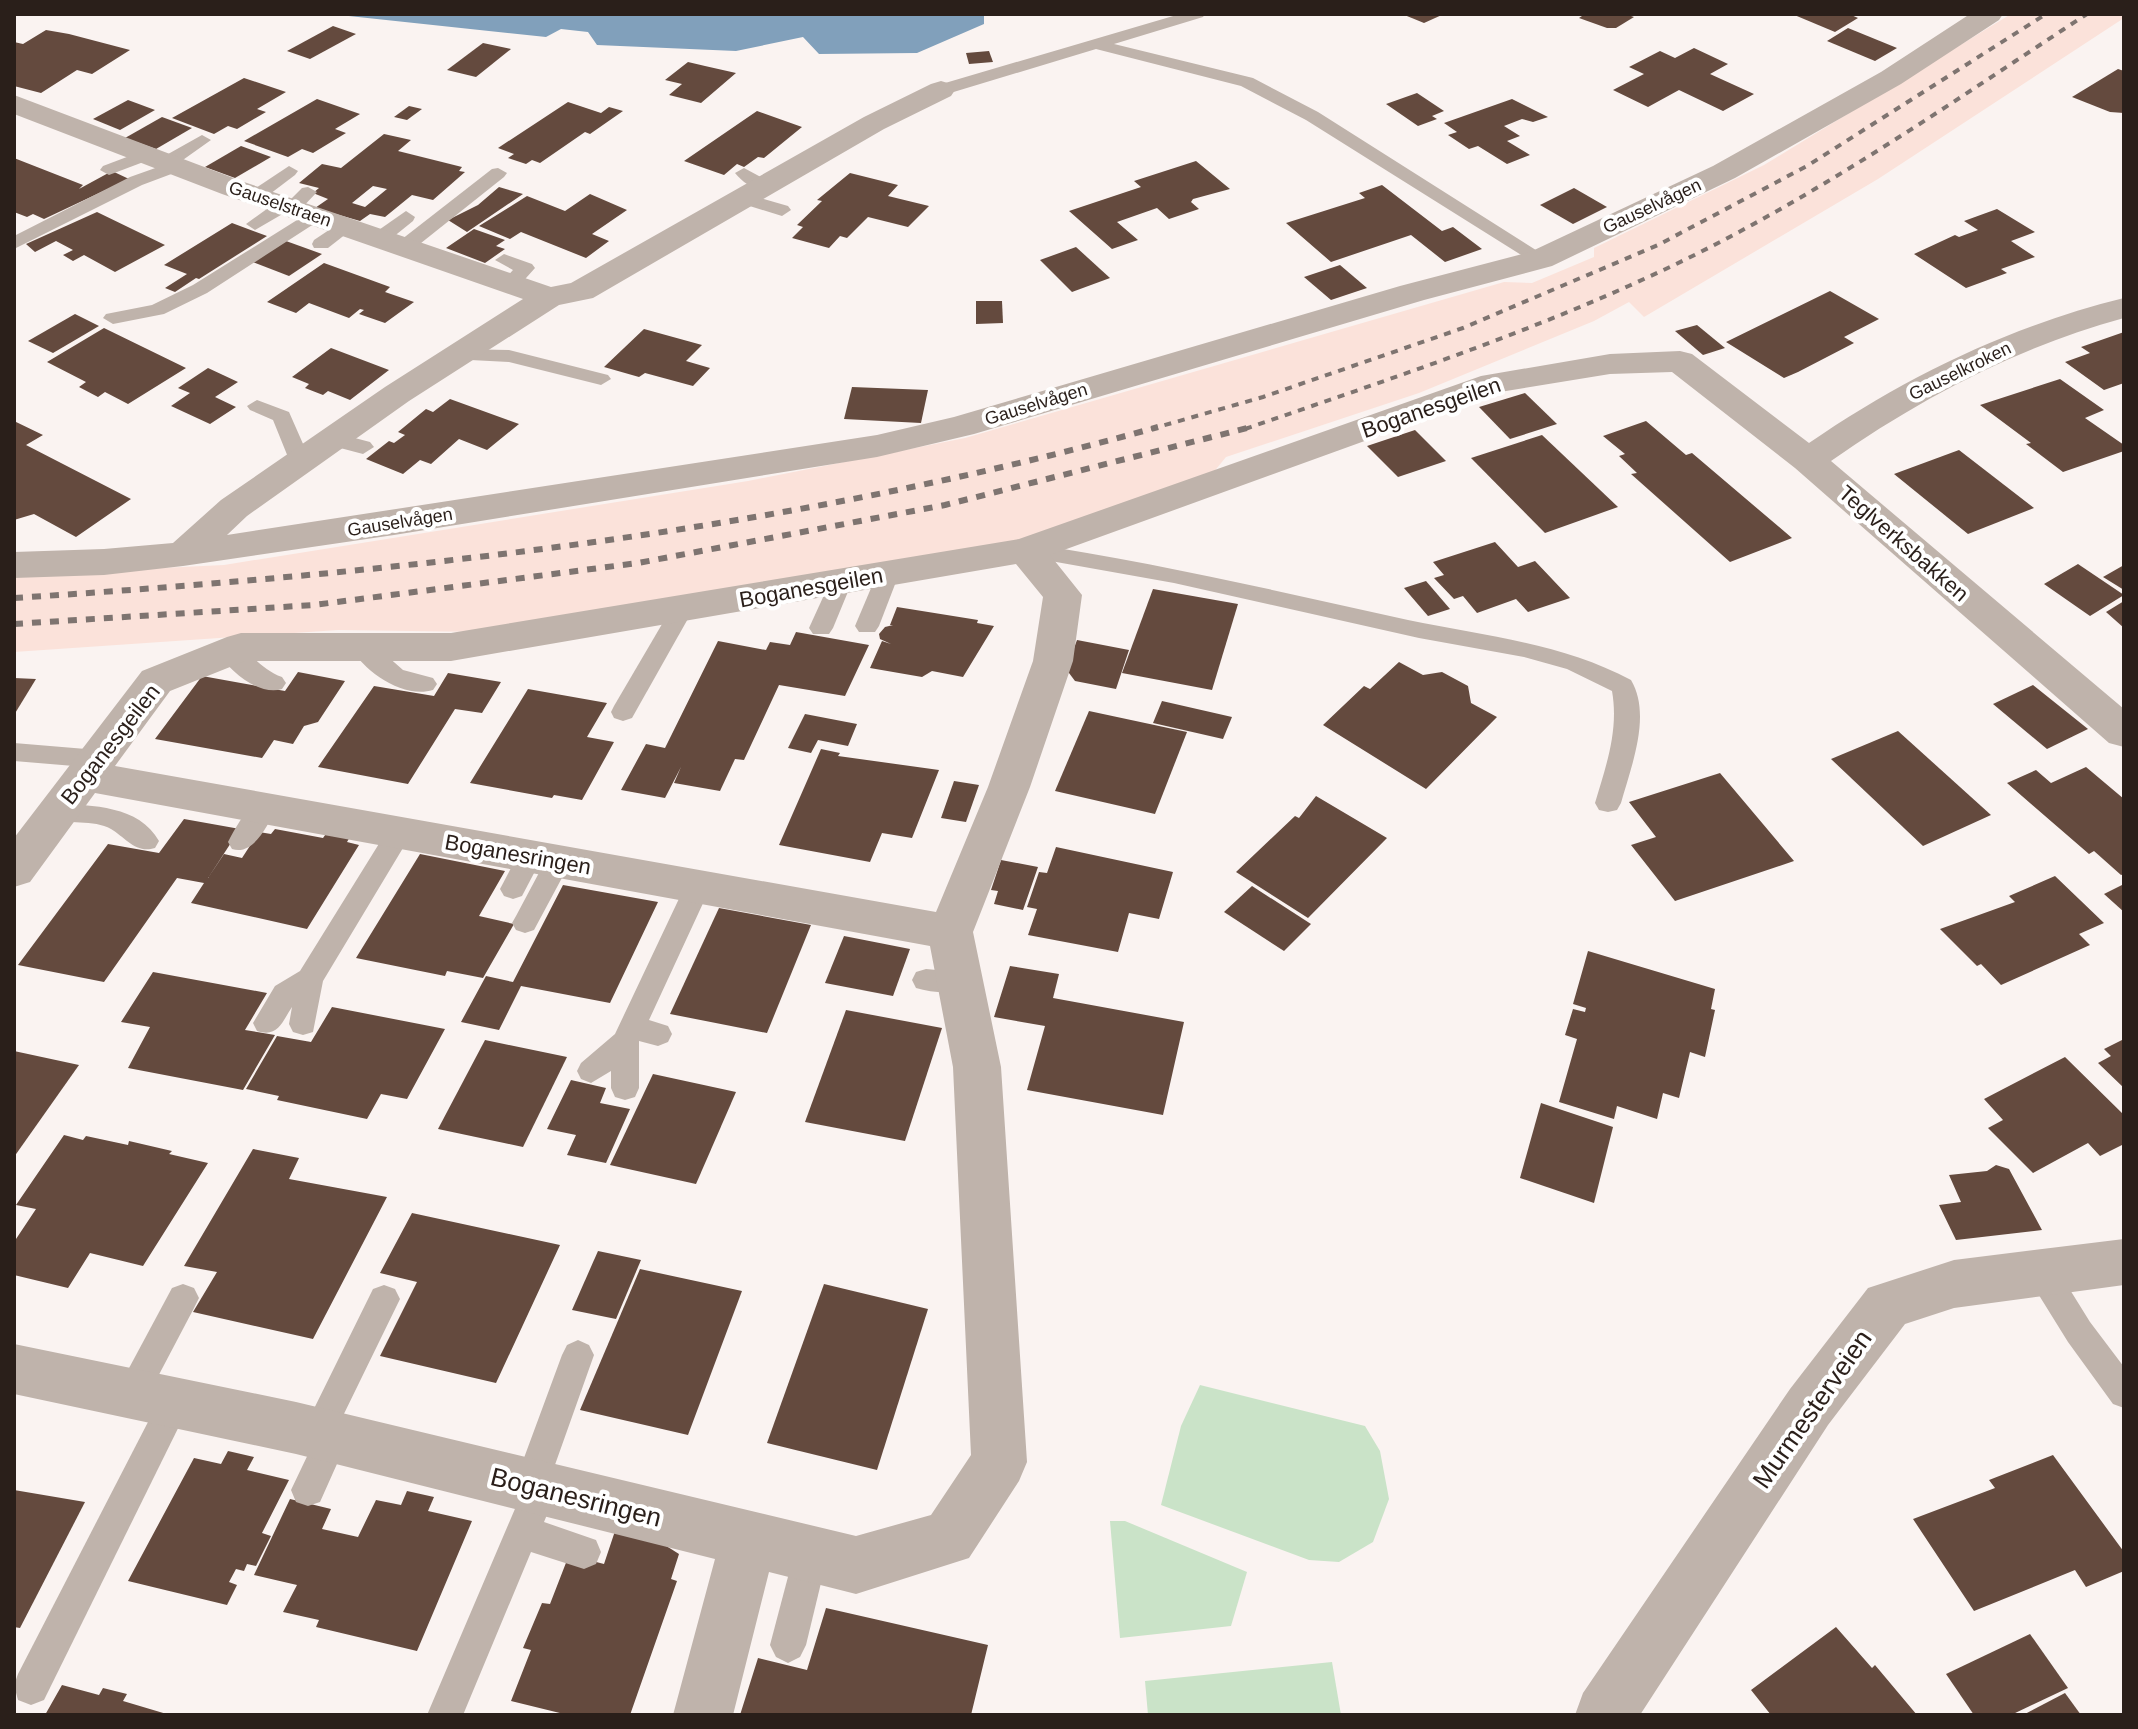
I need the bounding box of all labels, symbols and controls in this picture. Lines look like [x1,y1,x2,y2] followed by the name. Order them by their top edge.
[1600,175,1704,237] street label: Gauselvågen
[226,177,334,231] street label: Gauselstraen
[1906,338,2014,404] street label: Gauselkroken
[1358,372,1504,443] street label: Boganesgeilen
[982,379,1090,429] street label: Gauselvågen
[1834,480,1974,607] street label: Teglverksbakken
[346,504,454,540] street label: Gauselvågen
[737,563,885,612] street label: Boganesgeilen
[56,679,165,809] street label: Boganesgeilen
[443,829,593,880] street label: Boganesringen
[1746,1324,1878,1494] street label: Murmesterveien
[488,1461,664,1533] street label: Boganesringen

